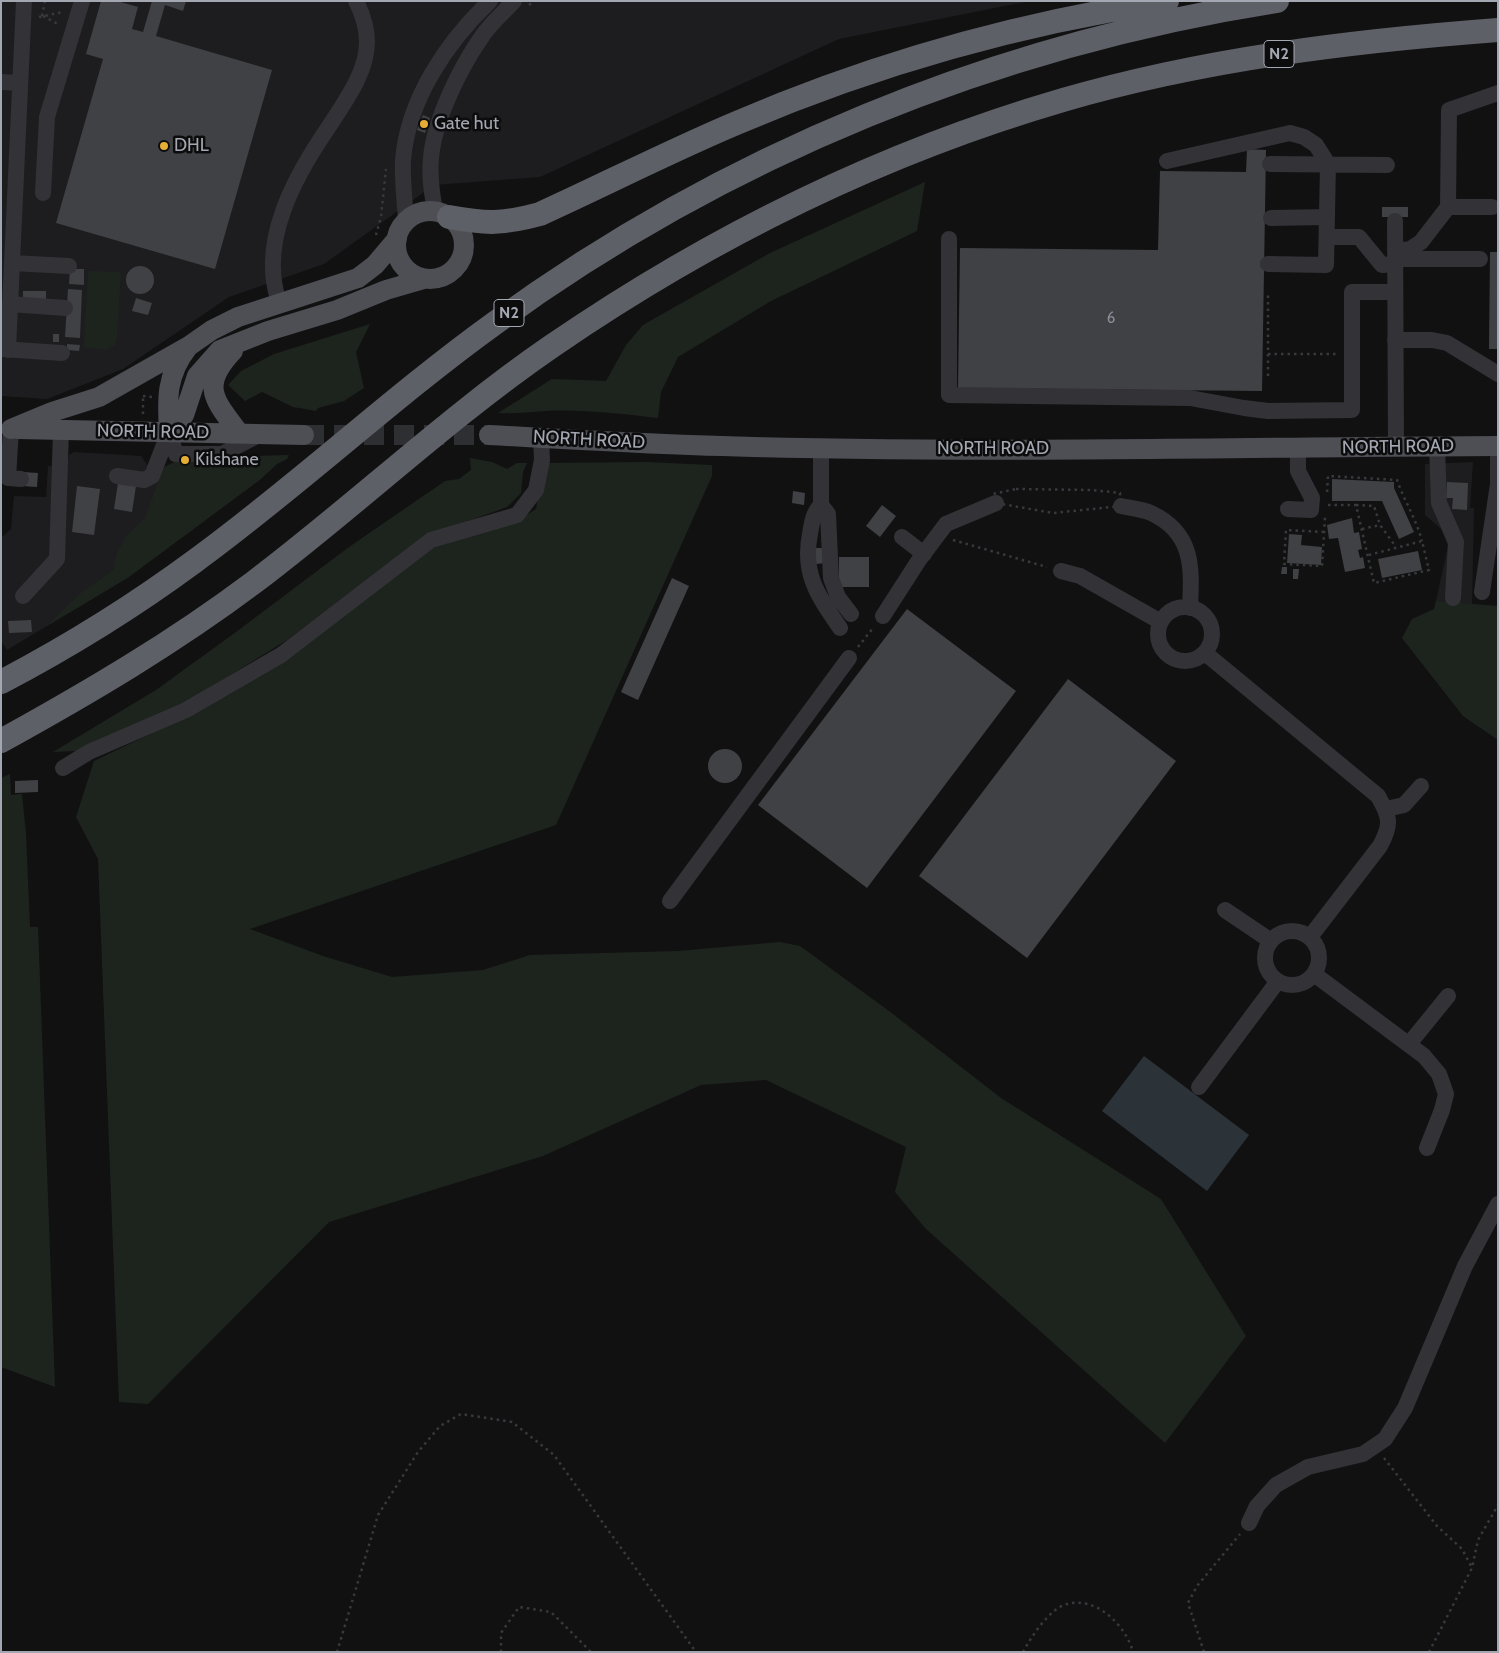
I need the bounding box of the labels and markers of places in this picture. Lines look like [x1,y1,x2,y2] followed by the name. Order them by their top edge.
[434,113,499,135] place label: Gate hut
[418,118,430,130] marker: Gate hut
[174,135,209,157] place label: DHL
[158,140,170,152] marker: DHL
[195,449,259,471] place label: Kilshane
[179,454,191,466] marker: Kilshane

